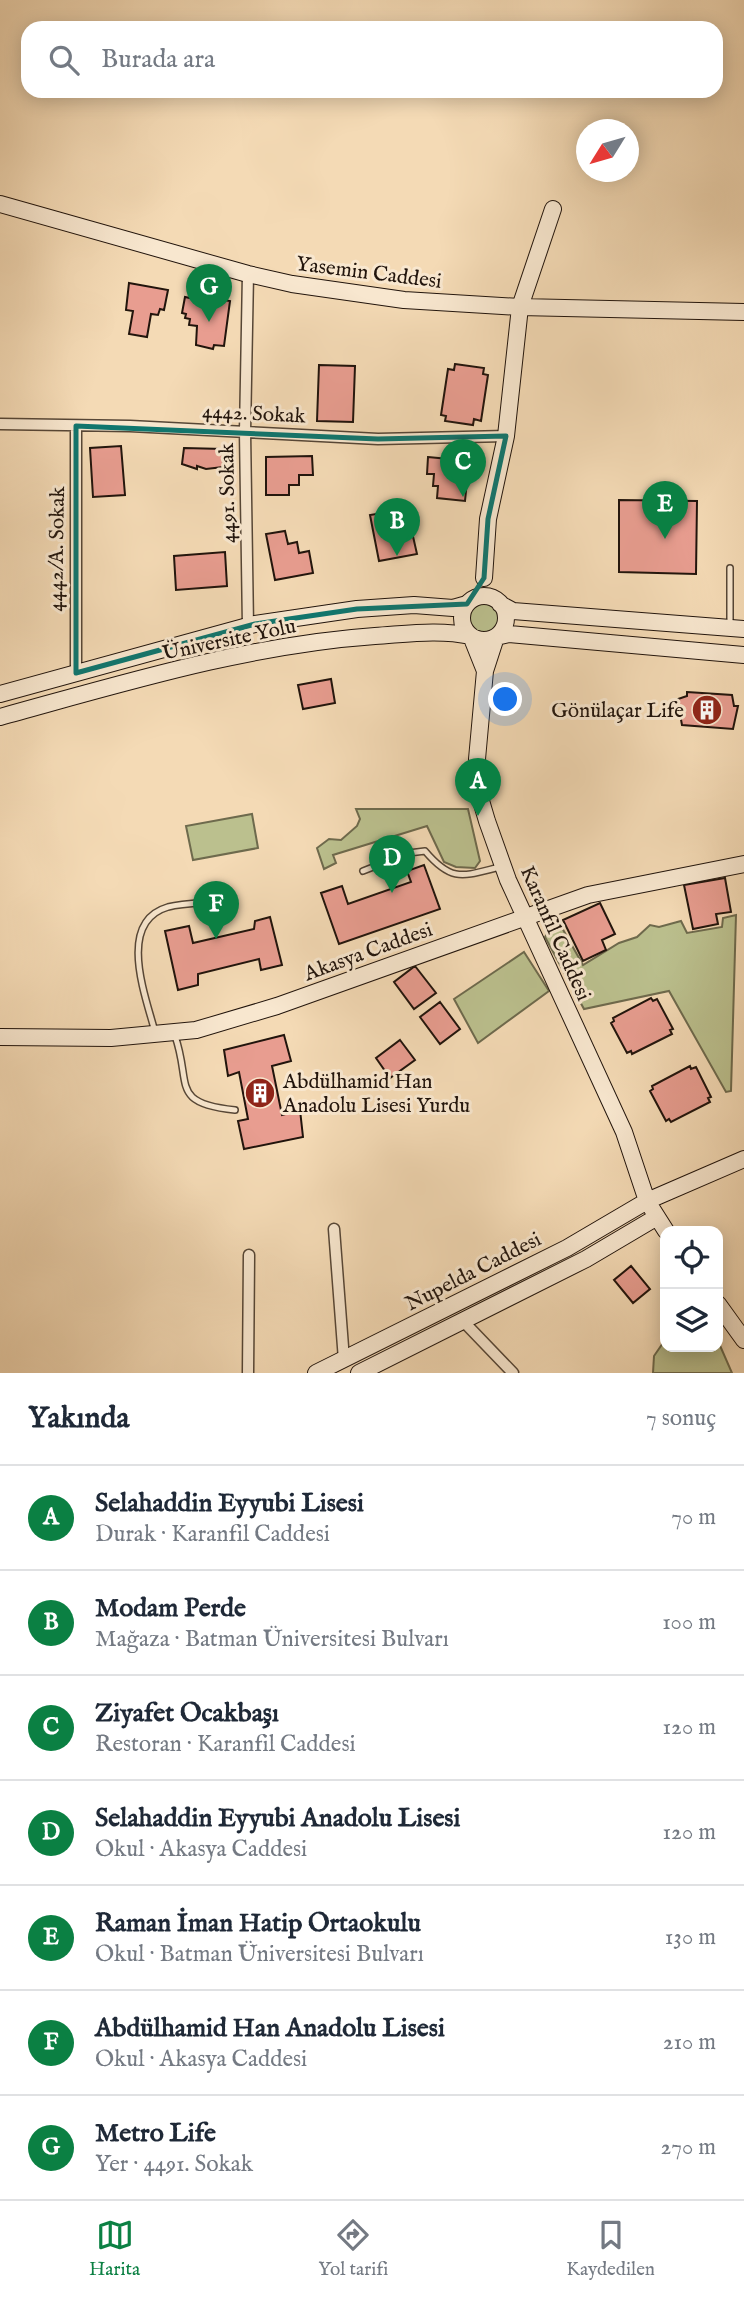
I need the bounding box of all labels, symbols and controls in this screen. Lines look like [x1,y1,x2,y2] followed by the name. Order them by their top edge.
[21,21,723,98] search box
[45,41,83,79] icon: search
[101,43,215,76] text: Burada ara
[576,119,639,182] north arrow
[294,251,443,296] street label: Yasemin Caddesi
[186,264,232,322] pin: G
[202,398,307,431] street label: 4442. Sokak
[440,439,486,497] pin: C
[214,442,243,543] street label: 4491. Sokak
[642,481,688,539] pin: E
[43,485,72,612] street label: 4442/A. Sokak
[374,498,420,556] pin: B
[160,613,299,668] street label: Üniversite Yolu
[488,682,522,716] your location
[690,693,724,727] building icon: Gönülaçar Life
[551,698,684,725] place label: Gönülaçar Life
[455,758,501,816] pin: A
[369,835,415,893] pin: D
[513,862,596,1005] street label: Karanfil Caddesi
[193,881,239,939] pin: F
[300,917,436,988] street label: Akasya Caddesi
[282,1069,470,1120] place label: Abdülhamid Han Anadolu Lisesi Yurdu
[243,1076,277,1110] building icon: Abdülhamid Han Anadolu Lisesi Yurdu
[401,1226,546,1318] street label: Nupelda Caddesi
[660,1226,723,1352] map controls
[660,1226,723,1289] button: locate
[660,1289,723,1352] button: layers
[28,1400,130,1438] text: Yakında
[646,1404,716,1433] text: 7 sonuç
[95,1487,364,1520] text: Selahaddin Eyyubi Lisesi
[43,1503,59,1532] text: A
[671,1503,716,1532] text: 70 m
[95,1520,330,1549] text: Durak · Karanfil Caddesi
[95,1592,246,1625] text: Modam Perde
[43,1608,59,1637] text: B
[662,1608,716,1637] text: 100 m
[95,1625,449,1654] text: Mağaza · Batman Üniversitesi Bulvarı
[95,1697,279,1730] text: Ziyafet Ocakbaşı
[43,1713,59,1742] text: C
[663,1713,716,1742] text: 120 m
[95,1730,356,1759] text: Restoran · Karanfil Caddesi
[95,1802,460,1835] text: Selahaddin Eyyubi Anadolu Lisesi
[42,1818,60,1847] text: D
[663,1818,716,1847] text: 120 m
[95,1835,307,1864] text: Okul · Akasya Caddesi
[95,1907,421,1940] text: Raman İman Hatip Ortaokulu
[43,1923,59,1952] text: E
[665,1923,716,1952] text: 130 m
[95,1940,424,1969] text: Okul · Batman Üniversitesi Bulvarı
[95,2012,445,2045] text: Abdülhamid Han Anadolu Lisesi
[44,2028,58,2057] text: F
[663,2028,716,2057] text: 210 m
[95,2045,307,2074] text: Okul · Akasya Caddesi
[95,2117,216,2150] text: Metro Life
[42,2133,60,2162] text: G
[661,2133,716,2162] text: 270 m
[95,2150,253,2179] text: Yer · 4491. Sokak
[89,2216,140,2282] tab: Harita
[318,2216,388,2282] tab: Yol tarifi
[566,2216,655,2282] tab: Kaydedilen

